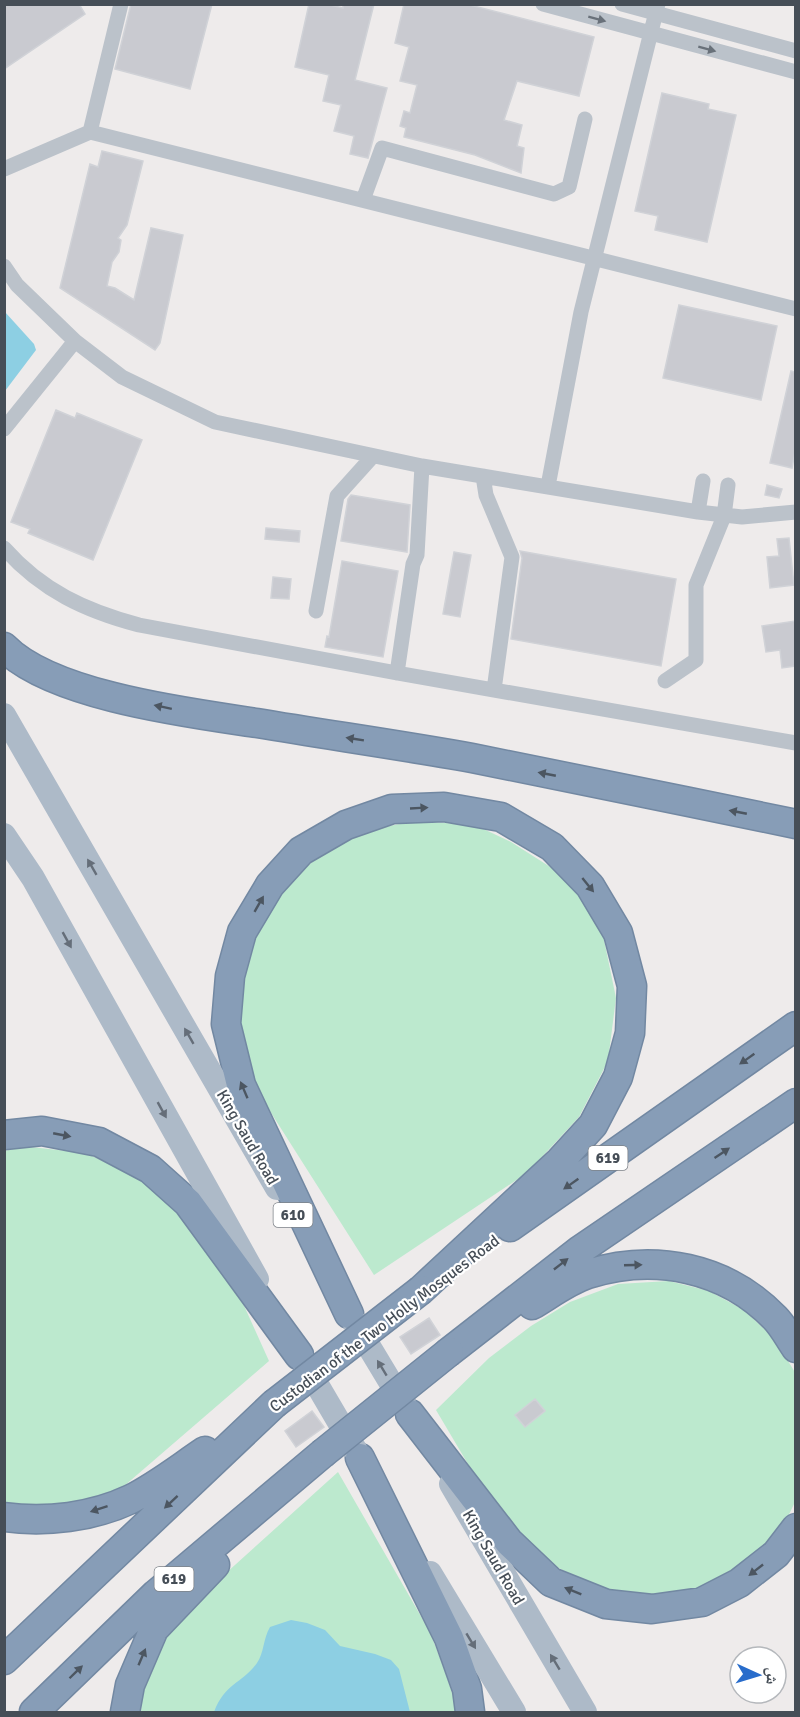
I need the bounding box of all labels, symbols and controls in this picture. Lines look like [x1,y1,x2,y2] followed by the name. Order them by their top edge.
[588,15,606,24] one-way arrow
[698,44,716,54] one-way arrow
[153,702,172,711] one-way arrow
[345,735,364,744] one-way arrow
[537,769,556,778] one-way arrow
[409,803,428,812] one-way arrow
[728,807,747,816] one-way arrow
[86,859,97,875] one-way arrow
[581,877,594,893] one-way arrow
[253,896,264,912] one-way arrow
[62,931,72,948] one-way arrow
[184,1027,194,1044] one-way arrow
[739,1053,755,1064] one-way arrow
[239,1081,248,1099] one-way arrow
[212,1086,282,1189] street label: King Saud Road
[157,1102,167,1119] one-way arrow
[53,1130,72,1140] one-way arrow
[588,1146,628,1170] road number: 619
[713,1148,730,1159] one-way arrow
[563,1178,579,1190] one-way arrow
[274,1203,312,1227] road number: 610
[266,1231,503,1417] street label: Custodian of the Two Holly Mosques Road
[553,1258,569,1271] one-way arrow
[624,1261,643,1270] one-way arrow
[377,1359,388,1376] one-way arrow
[164,1495,178,1509] one-way arrow
[90,1505,108,1515] one-way arrow
[458,1506,528,1609] street label: King Saud Road
[748,1564,763,1576] one-way arrow
[154,1567,194,1591] road number: 619
[564,1586,582,1595] one-way arrow
[466,1633,477,1649] one-way arrow
[728,1645,788,1705] north arrow
[138,1648,147,1666] one-way arrow
[550,1654,561,1670] one-way arrow
[68,1665,82,1679] one-way arrow
[761,1667,783,1685] text: ش

